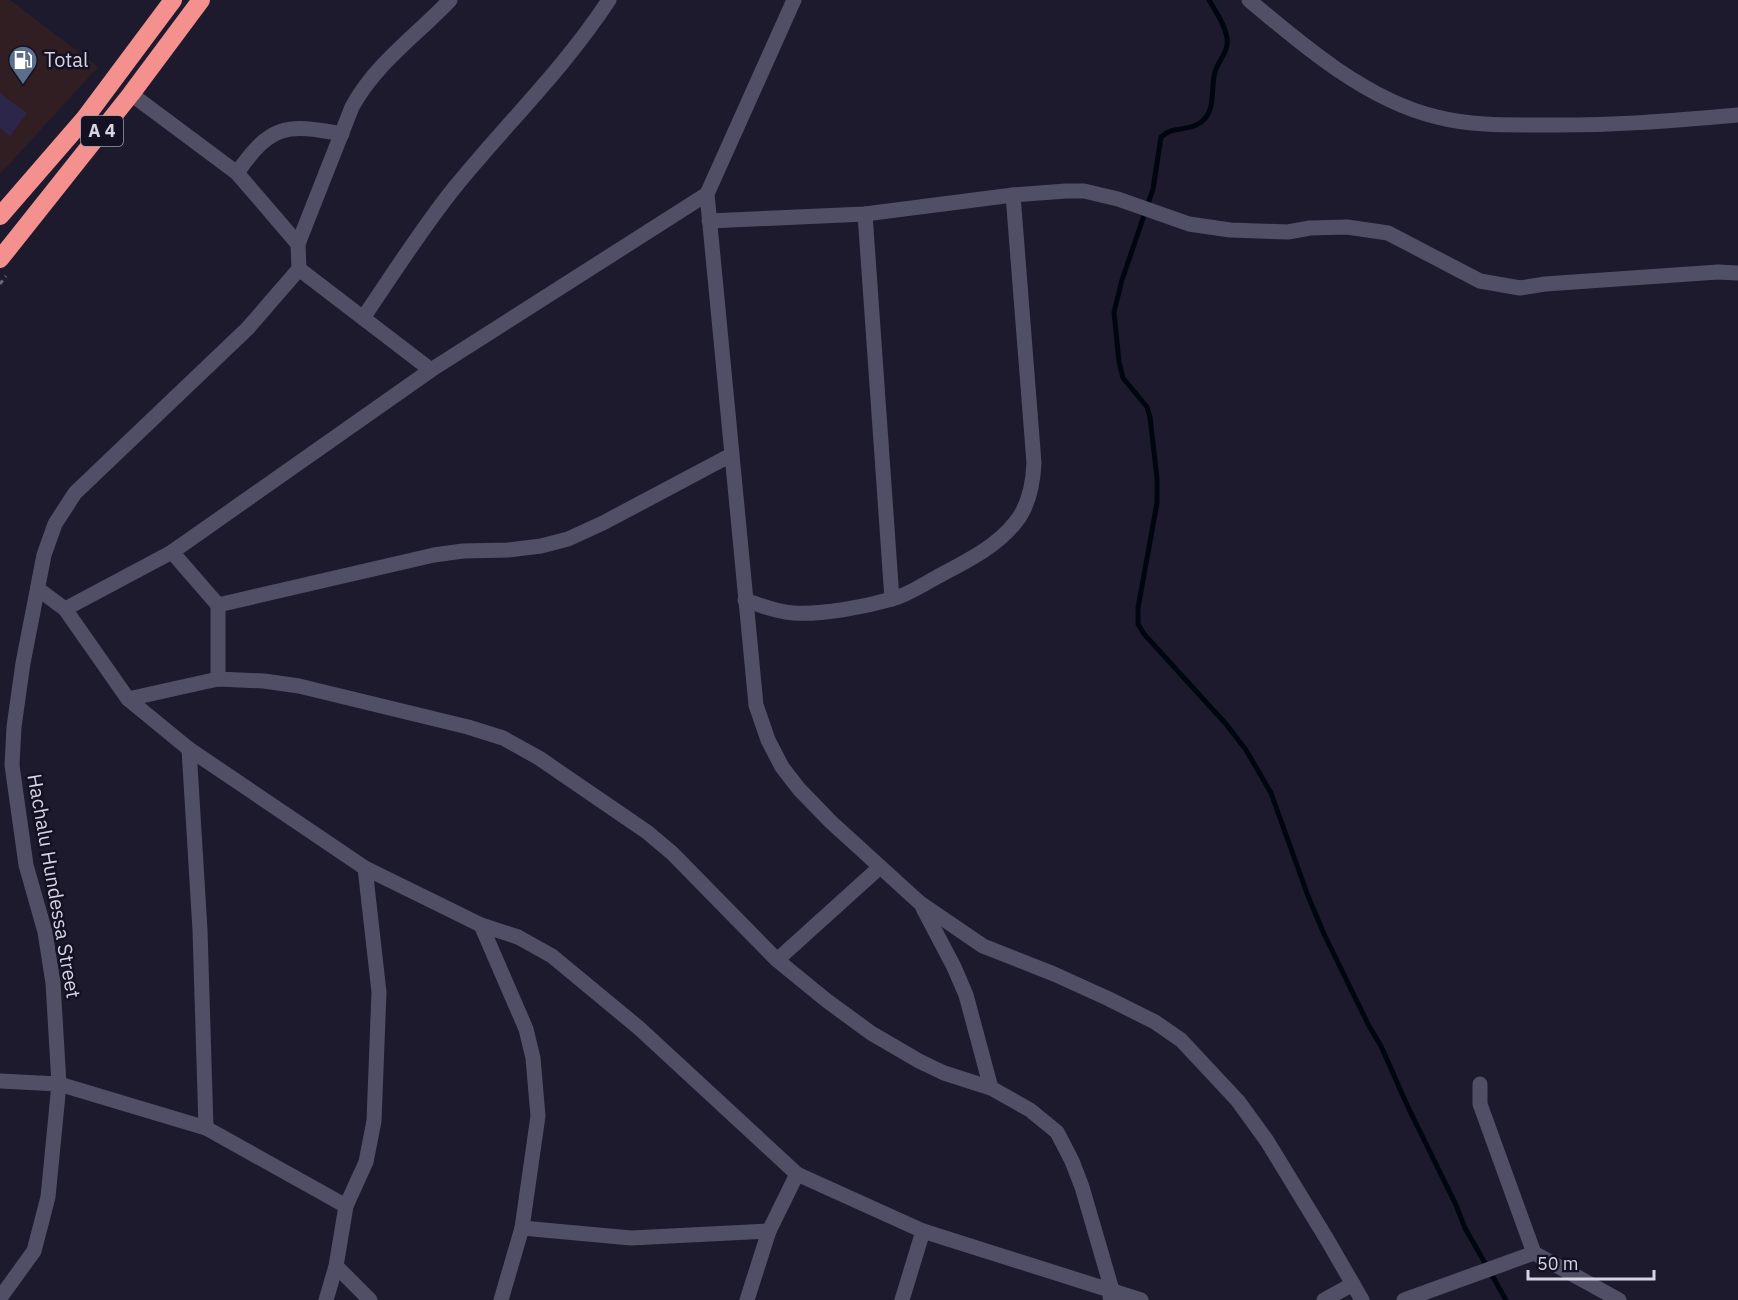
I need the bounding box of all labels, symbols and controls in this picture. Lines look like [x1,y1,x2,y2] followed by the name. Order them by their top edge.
[7,44,39,86] fuel station icon: Total
[44,46,88,73] place label: Total
[81,116,123,146] road number: A 4
[21,772,88,1000] street label: Hachalu Hundessa Street
[1528,1243,1654,1281] scale bar
[1537,1252,1579,1275] text: 50 m

